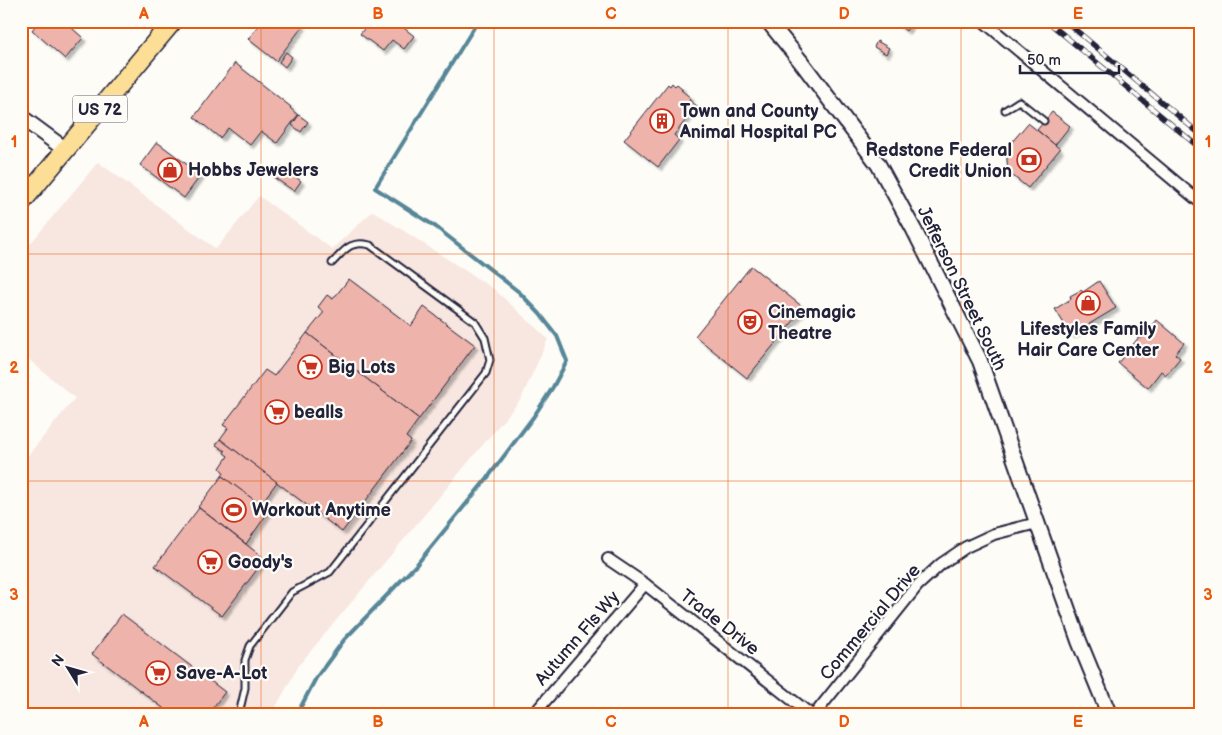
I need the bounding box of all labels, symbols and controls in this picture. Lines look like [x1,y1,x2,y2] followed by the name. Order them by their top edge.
[138,5,149,24] text: A
[372,5,384,24] text: B
[605,5,617,24] text: C
[838,5,850,24] text: D
[1073,5,1083,24] text: E
[1020,42,1118,74] scale bar
[1027,51,1061,70] text: 50 m
[72,96,128,122] road number: US 72
[679,101,837,143] place label: Town and County Animal Hospital PC
[649,108,675,134] building icon: Town and County Animal Hospital PC
[11,133,17,152] text: 1
[1205,133,1211,152] text: 1
[866,140,1012,182] place label: Redstone Federal Credit Union
[1016,147,1042,173] bank icon: Redstone Federal Credit Union
[157,157,183,183] shop icon: Hobbs Jewelers
[188,160,319,181] place label: Hobbs Jewelers
[913,203,1010,374] street label: Jefferson Street South
[1075,290,1101,316] shop icon: Lifestyles Family Hair Care Center
[768,302,856,344] place label: Cinemagic Theatre
[737,309,763,335] theatre icon: Cinemagic Theatre
[1017,319,1160,361] place label: Lifestyles Family Hair Care Center
[297,354,323,380] supermarket icon: Big Lots
[328,357,396,378] place label: Big Lots
[9,359,19,378] text: 2
[1203,359,1213,378] text: 2
[264,399,290,425] supermarket icon: bealls
[294,402,343,423] place label: bealls
[221,497,247,523] sports icon: Workout Anytime
[252,500,391,521] place label: Workout Anytime
[197,549,223,575] supermarket icon: Goody's
[228,552,293,573] place label: Goody's
[816,560,925,685] street label: Commercial Drive
[676,585,764,660] street label: Trade Drive
[9,586,19,605] text: 3
[531,586,625,690] street label: Autumn Fls Wy
[1203,586,1213,605] text: 3
[42,642,92,692] north arrow
[48,651,68,670] text: N
[145,660,171,686] supermarket icon: Save-A-Lot
[176,663,267,684] place label: Save-A-Lot
[138,713,149,732] text: A
[372,713,384,732] text: B
[605,713,617,732] text: C
[838,713,850,732] text: D
[1073,713,1083,732] text: E

